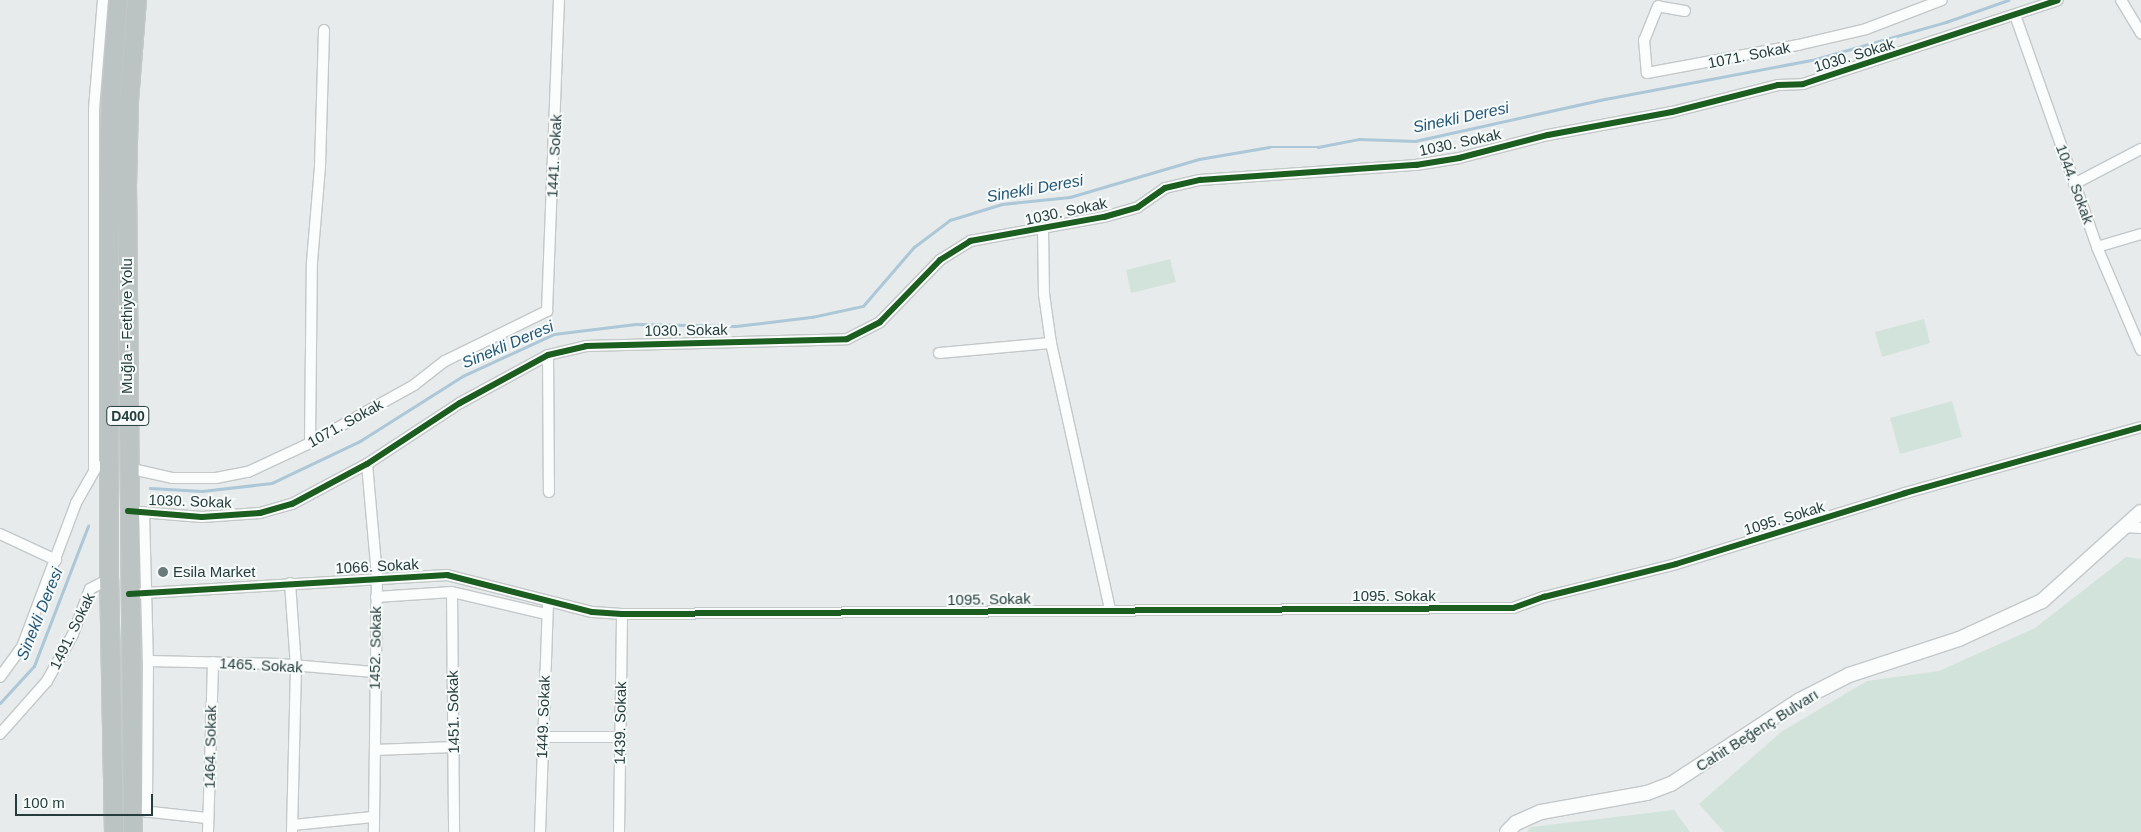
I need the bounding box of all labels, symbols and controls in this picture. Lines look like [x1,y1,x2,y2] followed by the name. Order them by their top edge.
[1811,34,1897,76] street label: 1030. Sokak
[1706,38,1792,72] street label: 1071. Sokak
[1411,98,1511,138] water label: Sinekli Deresi
[543,114,565,198] street label: 1441. Sokak
[1417,125,1503,159] street label: 1030. Sokak
[2052,142,2098,226] street label: 1044. Sokak
[985,171,1085,207] water label: Sinekli Deresi
[1023,194,1109,228] street label: 1030. Sokak
[118,258,136,394] street label: Muğla - Fethiye Yolu
[459,317,557,373] water label: Sinekli Deresi
[644,320,728,340] street label: 1030. Sokak
[304,395,386,451] street label: 1071. Sokak
[106,404,150,428] road number: D400
[148,491,232,511] street label: 1030. Sokak
[1741,497,1827,539] street label: 1095. Sokak
[335,555,419,577] street label: 1066. Sokak
[173,563,256,581] place label: Esila Market
[13,565,67,663] water label: Sinekli Deresi
[157,566,169,578] marker: Esila Market
[1352,587,1436,605] street label: 1095. Sokak
[947,589,1031,609] street label: 1095. Sokak
[46,590,98,672] street label: 1491. Sokak
[365,606,385,690] street label: 1452. Sokak
[219,654,303,676] street label: 1465. Sokak
[443,670,463,754] street label: 1451. Sokak
[533,675,553,759] street label: 1449. Sokak
[610,681,630,765] street label: 1439. Sokak
[1692,685,1822,775] street label: Cahit Beğenç Bulvarı
[200,705,220,789] street label: 1464. Sokak
[18,784,155,816] scale bar
[23,794,65,811] text: 100 m

